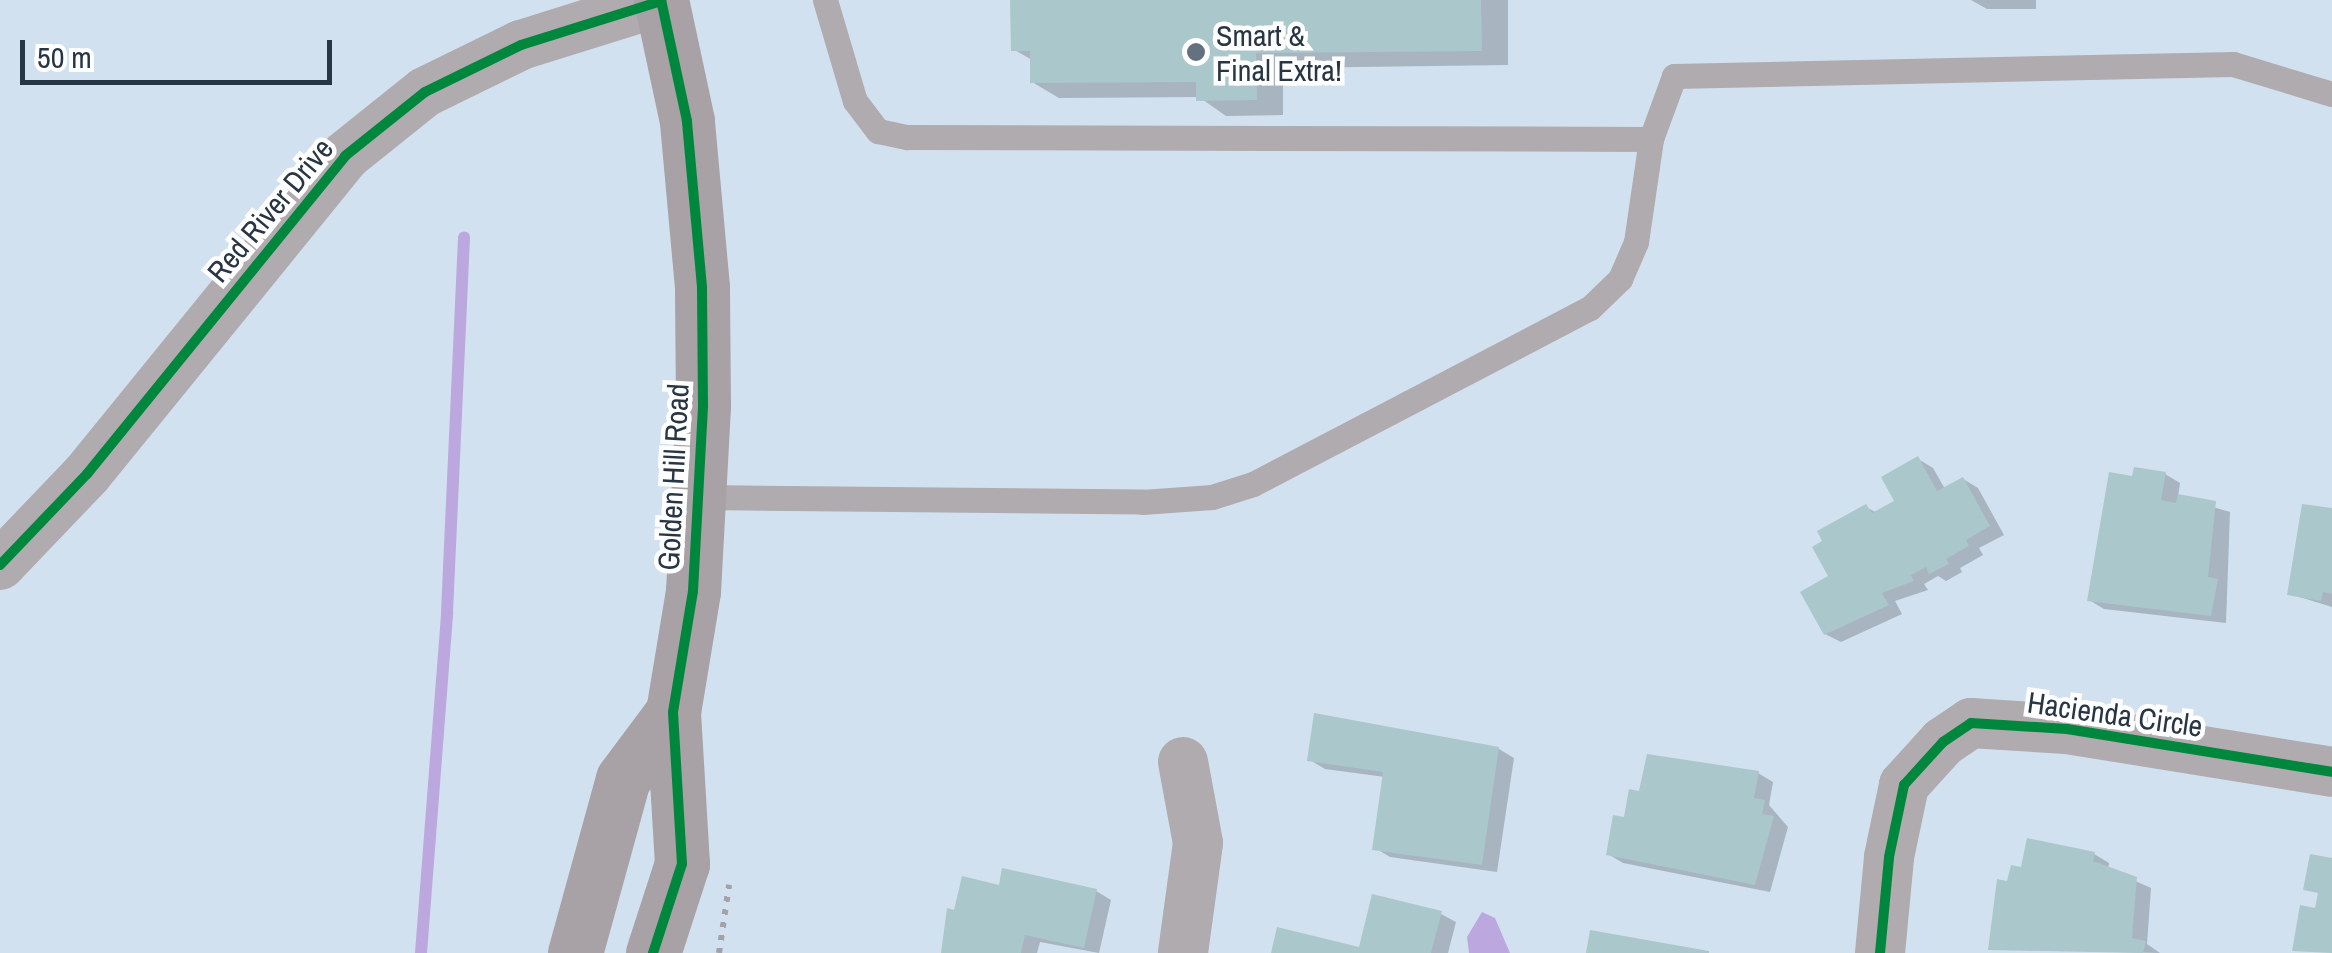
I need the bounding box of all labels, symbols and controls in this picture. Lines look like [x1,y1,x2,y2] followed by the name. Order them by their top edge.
[1216,17,1342,88] place label: Smart & Final Extra!
[25,20,338,82] scale bar
[37,37,92,77] text: 50 m
[1185,41,1207,63] marker: Smart & Final Extra!
[200,131,340,289] street label: Red River Drive
[650,383,696,571] street label: Golden Hill Road
[2025,684,2205,744] street label: Hacienda Circle

